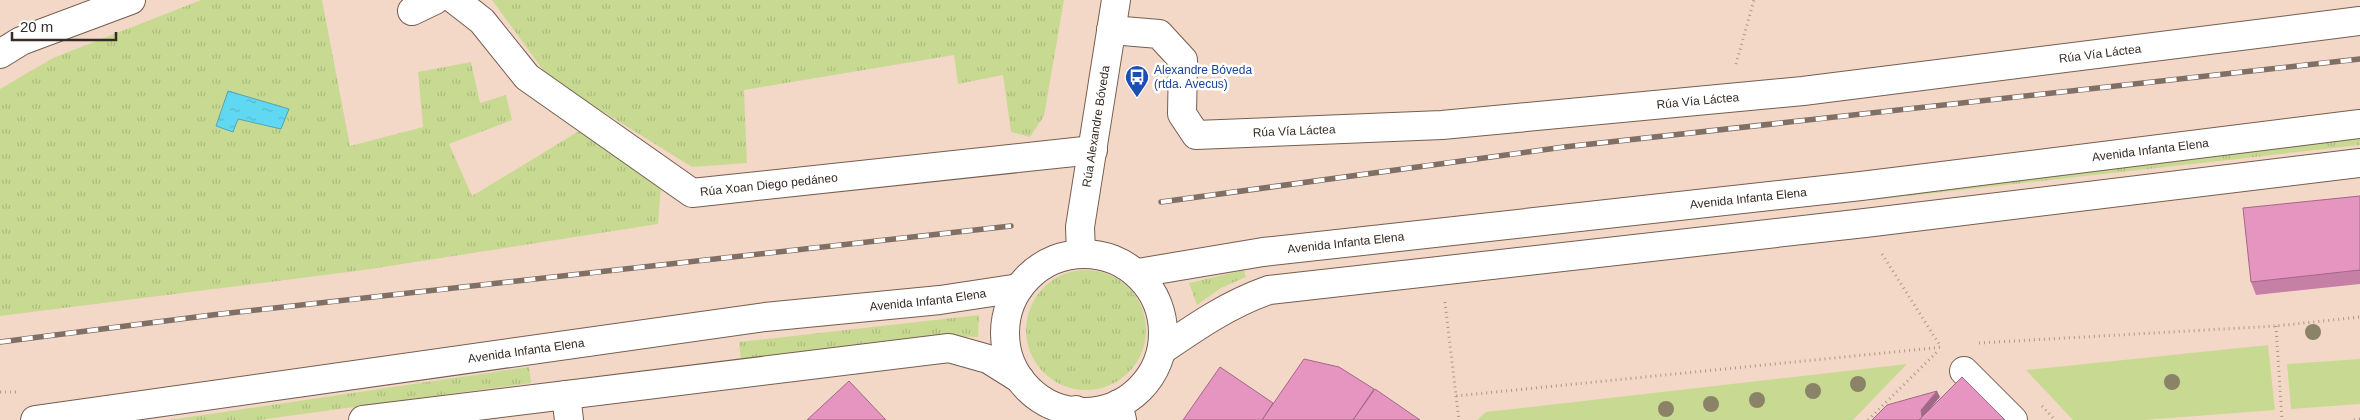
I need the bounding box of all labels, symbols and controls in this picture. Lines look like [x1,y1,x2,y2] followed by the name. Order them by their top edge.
[12,10,116,42] scale bar
[20,18,53,35] text: 20 m
[2058,42,2142,66] street label: Rúa Vía Láctea
[1154,63,1252,91] place label: Alexandre Bóveda (rtda. Avecus)
[1079,64,1113,188] street label: Rúa Alexandre Bóveda
[1124,64,1150,98] bus stop icon: Alexandre Bóveda (rtda. Avecus)
[1656,90,1740,112] street label: Rúa Vía Láctea
[1252,122,1336,140] street label: Rúa Vía Láctea
[2091,136,2210,164] street label: Avenida Infanta Elena
[699,170,839,199] street label: Rúa Xoan Diego pedáneo
[1689,185,1808,212] street label: Avenida Infanta Elena
[1287,229,1405,256] street label: Avenida Infanta Elena
[869,286,987,314] street label: Avenida Infanta Elena
[467,336,586,366] street label: Avenida Infanta Elena

